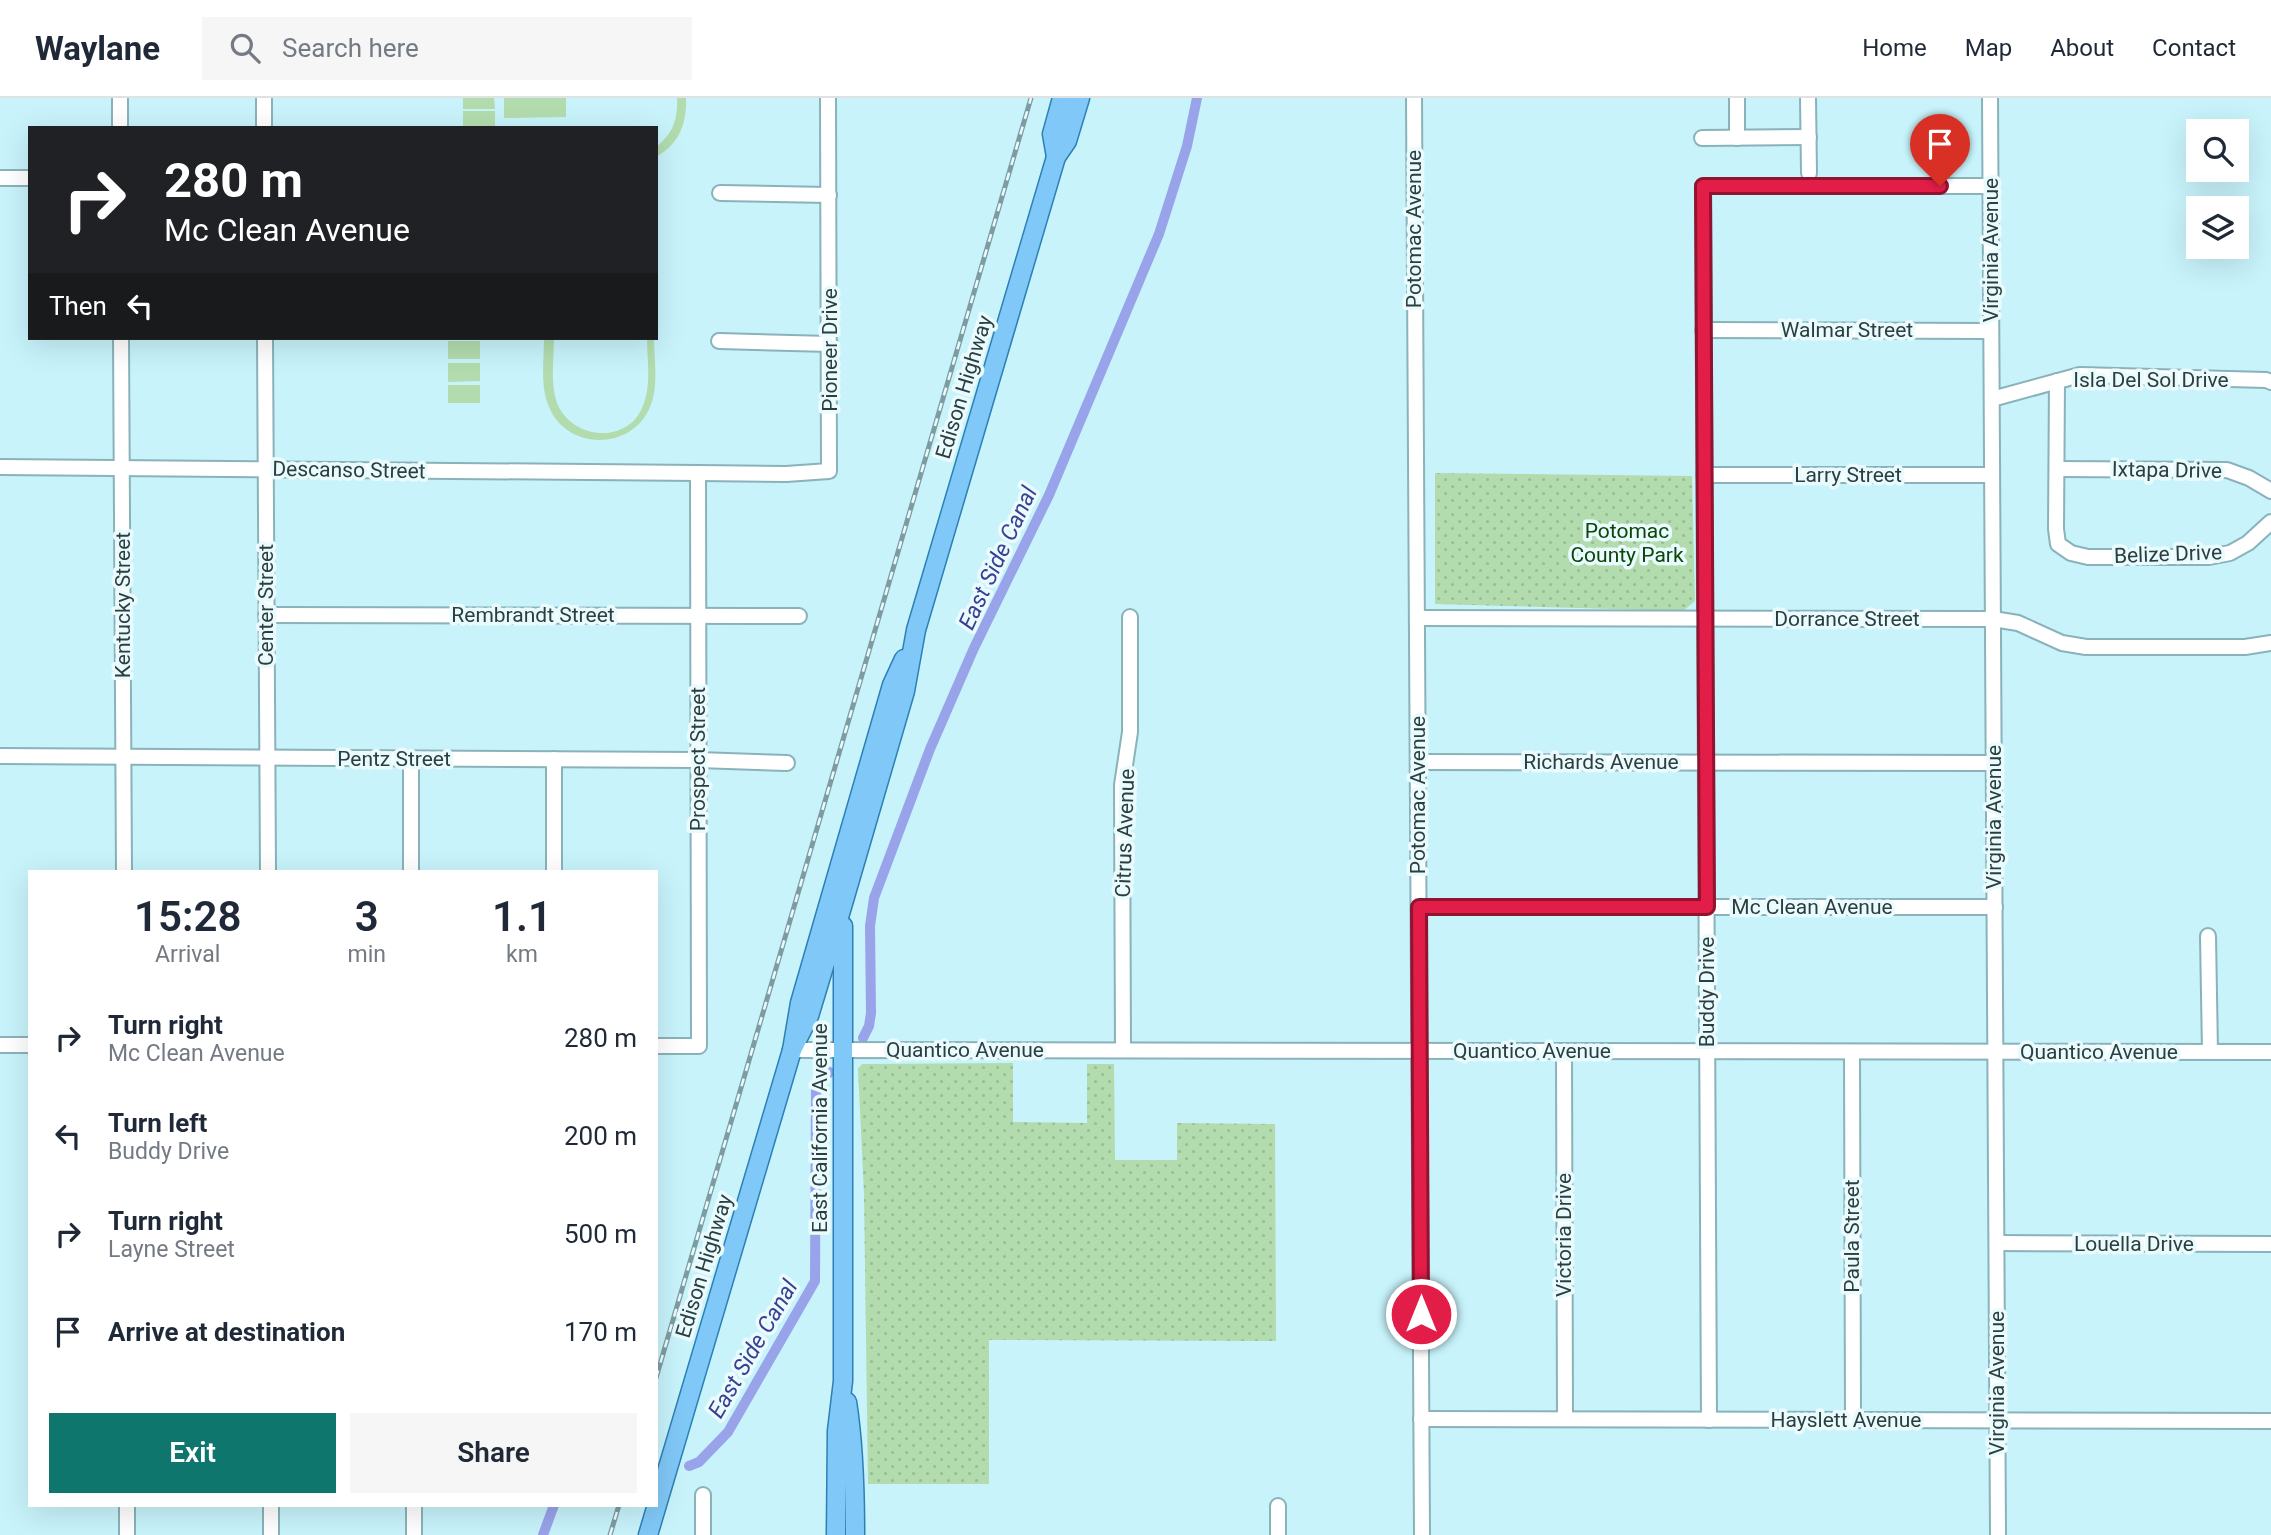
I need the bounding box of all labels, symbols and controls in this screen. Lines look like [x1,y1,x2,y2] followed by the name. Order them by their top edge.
[202,17,692,80] search box
[35,29,160,68] text: Waylane
[226,29,264,67] icon: search
[282,33,419,63] text: Search here
[1862,34,1927,62] text: Home
[1965,34,2012,62] text: Map
[2050,34,2114,62] text: About
[2152,34,2236,62] text: Contact
[1910,114,1970,186] pin
[2186,119,2249,259] map controls
[2186,119,2249,182] button: search
[1921,125,1959,163] icon: arrive
[1402,150,1426,308] street label: Potomac Avenue
[164,152,303,209] text: 280 m
[49,154,140,245] icon: right
[1979,178,2003,322] street label: Virginia Avenue
[2186,196,2249,259] button: layers
[164,211,410,249] text: Mc Clean Avenue
[121,287,159,325] icon: left
[818,288,842,412] street label: Pioneer Drive
[49,291,107,321] text: Then
[931,312,997,462] street label: Edison Highway
[1781,318,1913,342] street label: Walmar Street
[2073,368,2229,392] street label: Isla Del Sol Drive
[272,457,426,483] street label: Descanso Street
[2112,457,2222,483] street label: Ixtapa Drive
[1794,463,1902,487] street label: Larry Street
[953,482,1043,634] water label: East Side Canal
[1570,519,1684,567] park label: Potomac County Park
[111,532,135,678] street label: Kentucky Street
[2114,540,2222,568] street label: Belize Drive
[254,544,278,666] street label: Center Street
[451,603,615,627] street label: Rembrandt Street
[1774,607,1920,631] street label: Dorrance Street
[686,687,710,831] street label: Prospect Street
[1406,716,1430,874] street label: Potomac Avenue
[1982,745,2006,889] street label: Virginia Avenue
[337,747,451,771] street label: Pentz Street
[1523,750,1679,774] street label: Richards Avenue
[1111,768,1139,898] street label: Citrus Avenue
[134,892,241,941] text: 15:28
[355,892,379,941] text: 3
[492,892,552,941] text: 1.1
[1731,895,1893,919] street label: Mc Clean Avenue
[1695,937,1719,1047] street label: Buddy Drive
[155,941,220,968] text: Arrival
[347,941,386,968] text: min
[506,941,538,968] text: km
[108,1010,223,1040] text: Turn right
[49,1019,87,1057] icon: right
[564,1023,637,1053] text: 280 m
[808,1023,832,1233] street label: East California Avenue
[886,1038,1044,1062] street label: Quantico Avenue
[1453,1039,1611,1063] street label: Quantico Avenue
[108,1040,285,1067] text: Mc Clean Avenue
[2020,1040,2178,1064] street label: Quantico Avenue
[108,1108,207,1138] text: Turn left
[49,1117,87,1155] icon: left
[564,1121,637,1151] text: 200 m
[108,1138,229,1165] text: Buddy Drive
[1552,1173,1576,1297] street label: Victoria Drive
[1840,1179,1864,1293] street label: Paula Street
[671,1191,737,1341] street label: Edison Highway
[108,1206,223,1236] text: Turn right
[49,1215,87,1253] icon: right
[564,1219,637,1249] text: 500 m
[2074,1232,2194,1256] street label: Louella Drive
[108,1236,235,1263] text: Layne Street
[703,1275,804,1423] water label: East Side Canal
[1384,1277,1458,1351] position arrow
[1985,1311,2009,1455] street label: Virginia Avenue
[49,1313,87,1351] icon: arrive
[108,1317,345,1347] text: Arrive at destination
[564,1317,637,1347] text: 170 m
[1771,1408,1921,1432] street label: Hayslett Avenue
[49,1413,336,1493] button: Exit
[350,1413,637,1493] button: Share

